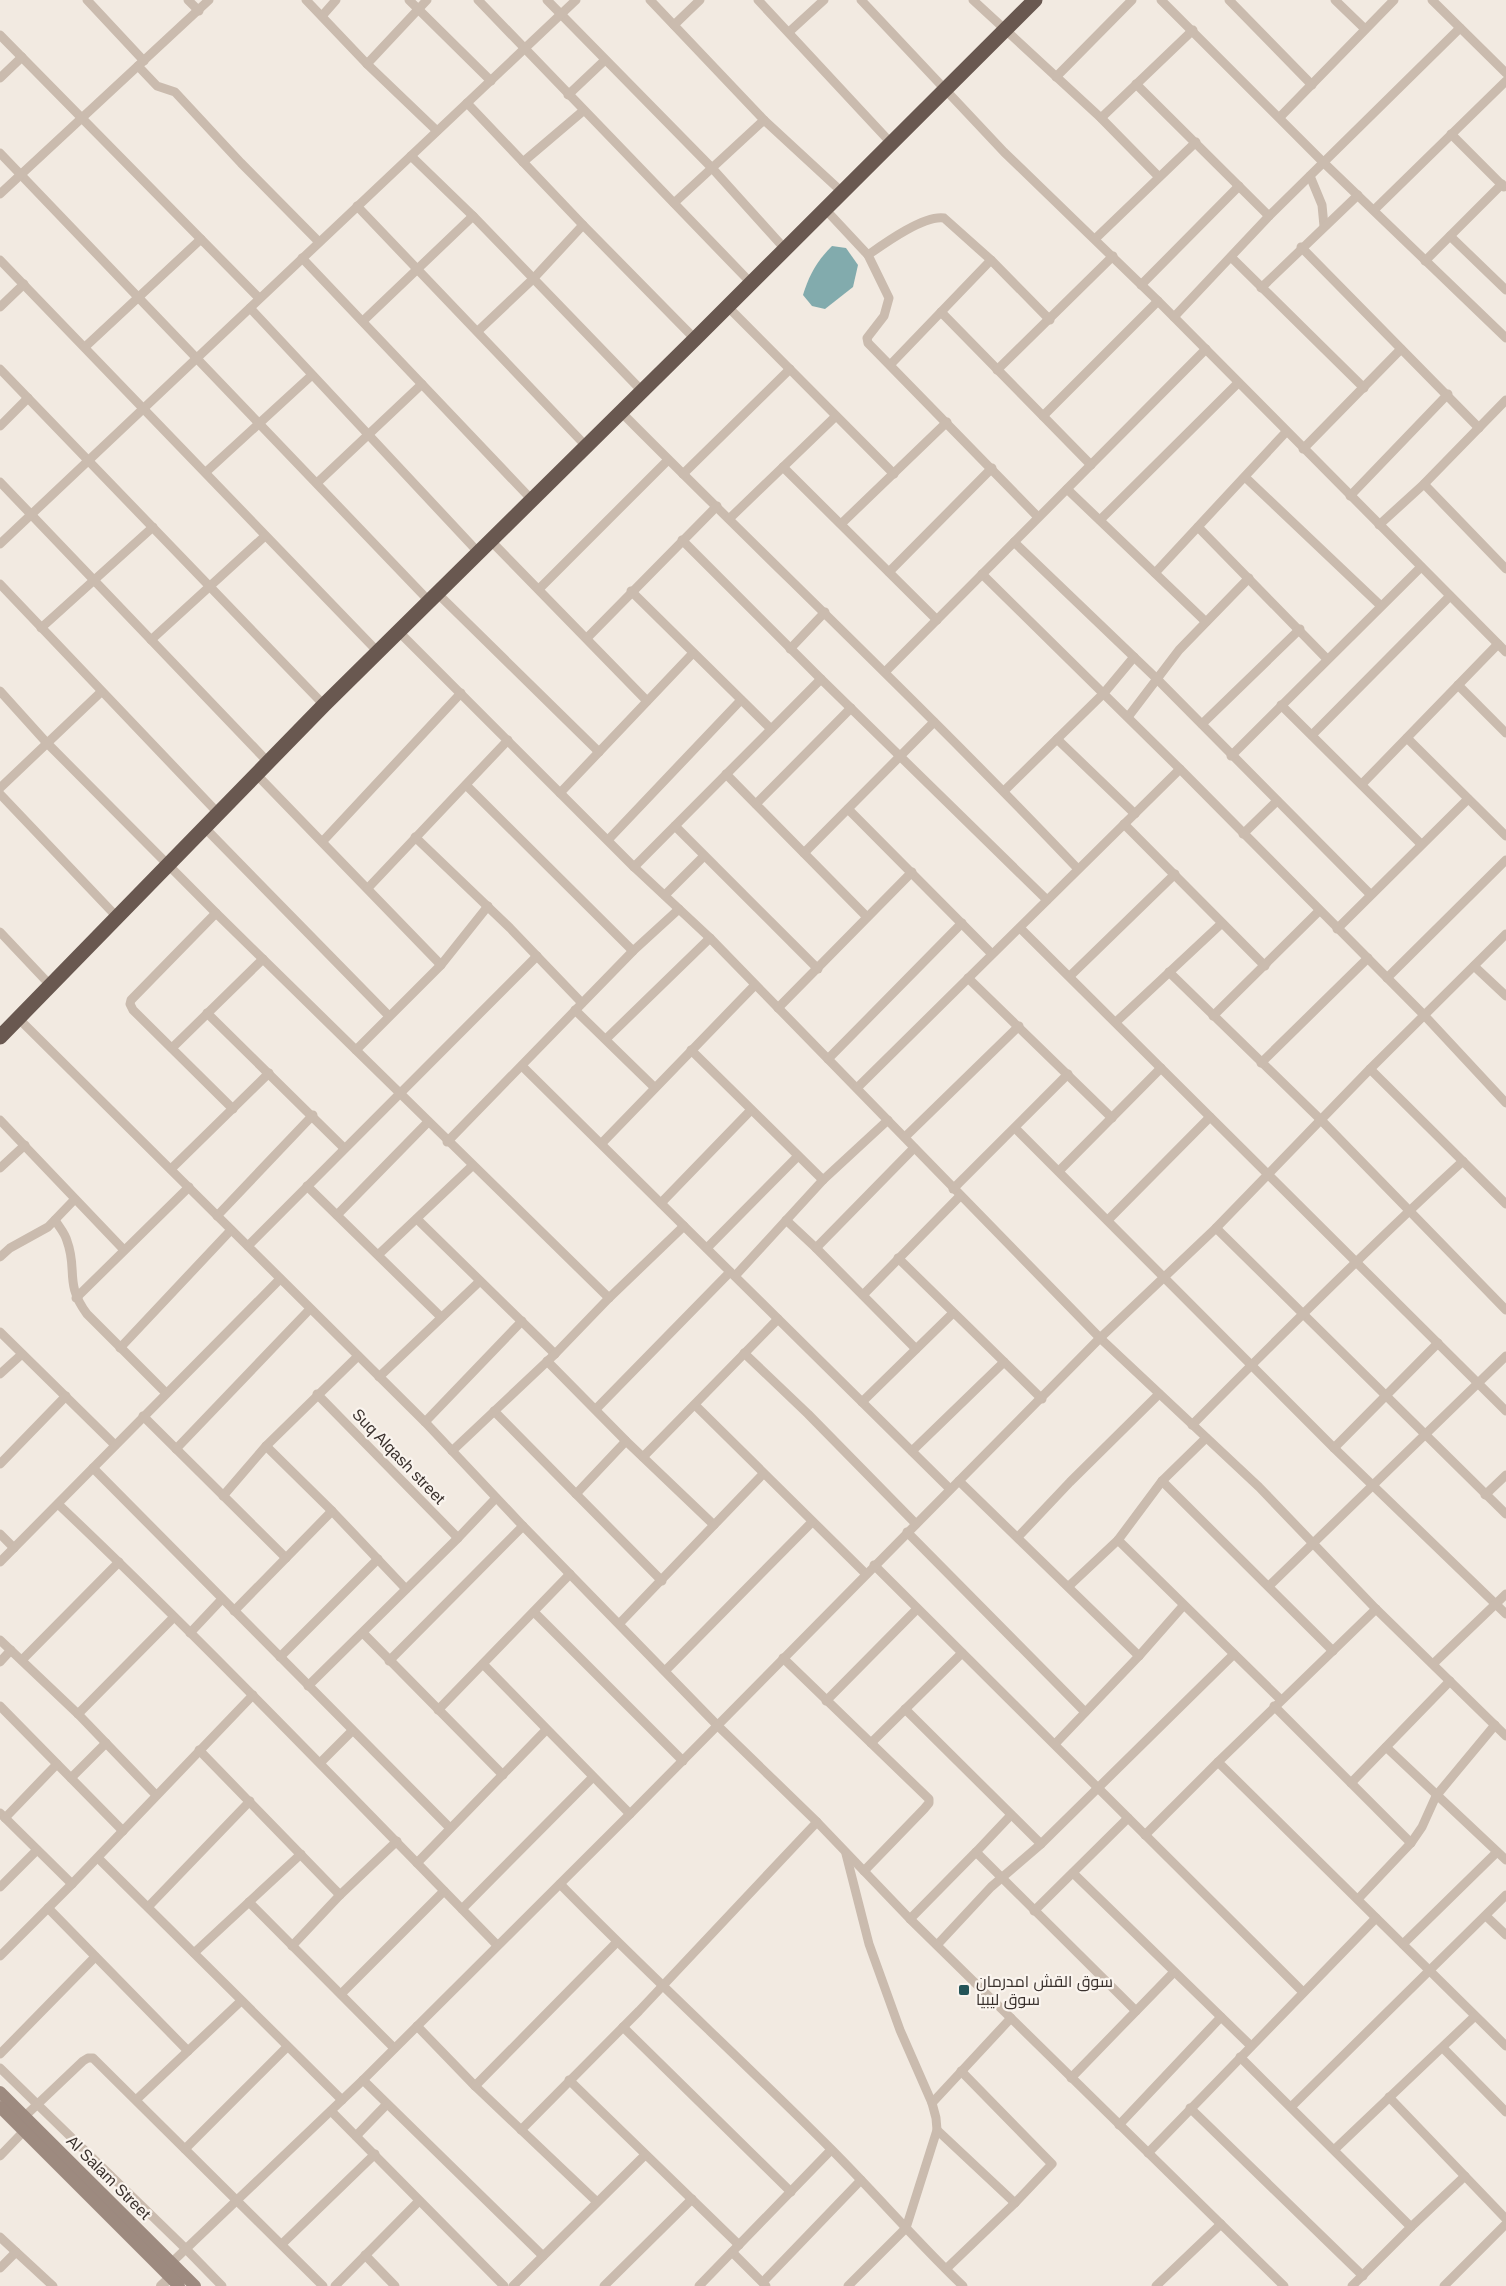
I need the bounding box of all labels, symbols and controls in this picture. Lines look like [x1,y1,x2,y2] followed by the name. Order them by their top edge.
[349,1405,449,1508] street label: Suq Alqash street
[976,1973,1113,2010] place label: سوق القش امدرمان سوق ليبيا
[957,1983,971,1997] marker: سوق القش امدرمان سوق ليبيا
[63,2132,154,2223] street label: Al Salam Street

